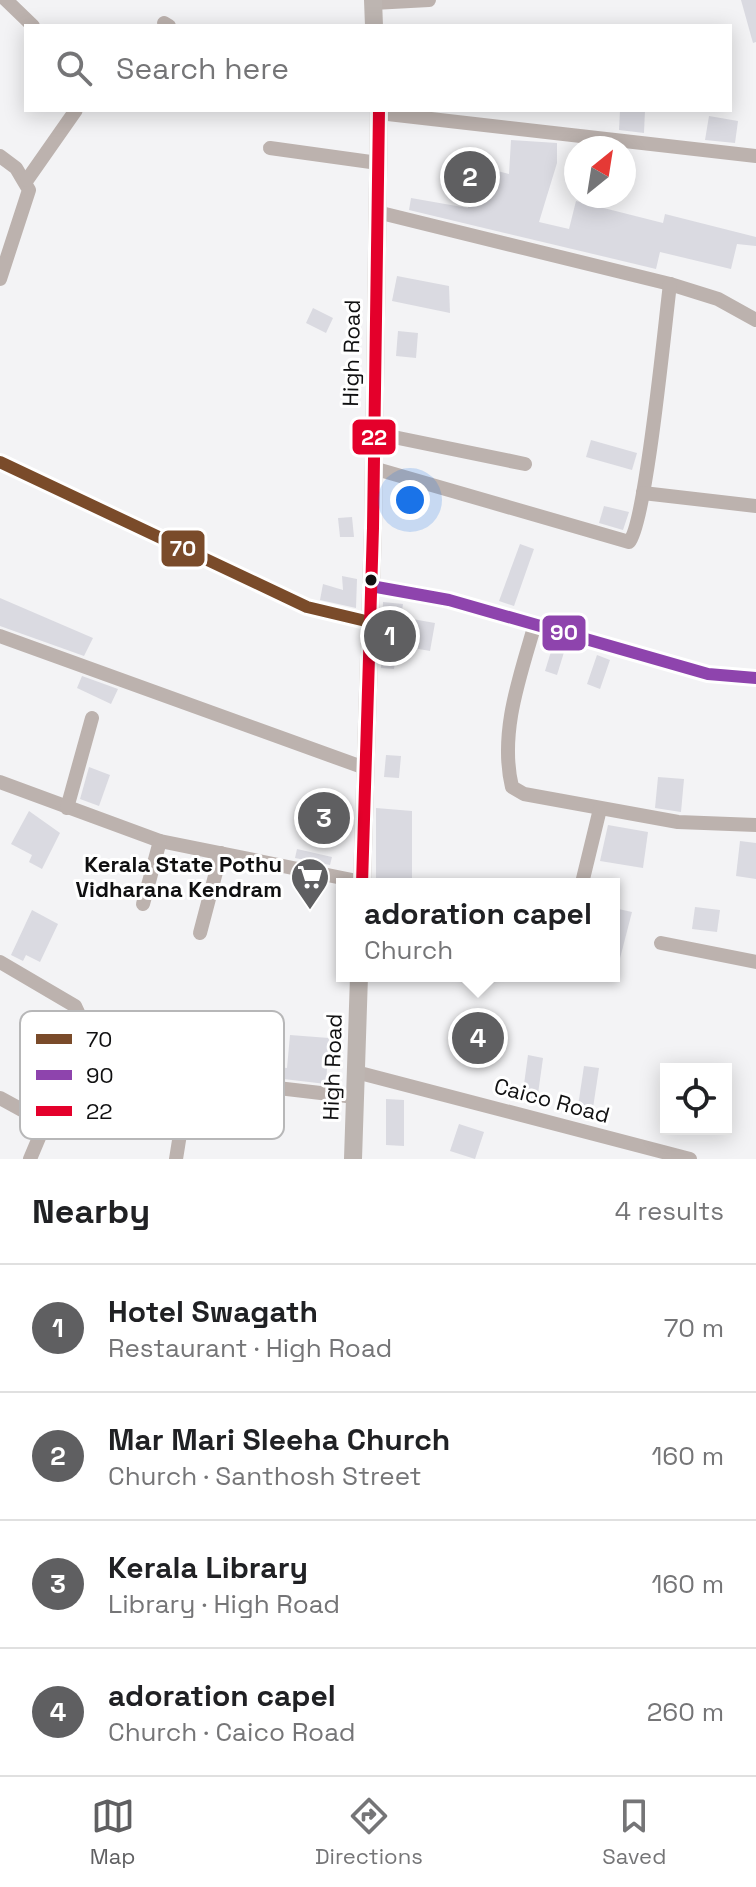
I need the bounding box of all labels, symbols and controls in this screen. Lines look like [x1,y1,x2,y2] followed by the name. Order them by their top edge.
[24,24,732,112] search box
[52,46,96,90] icon: search
[116,49,289,88] text: Search here
[564,136,636,208] north arrow
[444,147,496,207] pin: 2
[336,299,366,407] street label: High Road
[351,418,397,456] line badge: 22
[361,423,387,451] text: 22
[390,480,430,520] your location
[160,529,206,568] line badge: 70
[170,534,196,562] text: 70
[363,572,379,588] unlabelled marker
[364,606,416,666] pin: 1
[541,614,587,652] line badge: 90
[550,618,578,646] text: 90
[298,788,350,848] pin: 3
[76,850,282,903] place label: Kerala State Pothu Vidharana Kendram
[289,856,331,911] supermarket icon: Kerala State Pothu Vidharana Kendram
[336,878,620,982] popup
[364,894,592,933] text: adoration capel
[364,933,453,967] text: Church
[452,1008,504,1068] pin: 4
[20,1011,284,1139] legend
[316,1013,348,1121] street label: High Road
[86,1025,112,1053] text: 70
[86,1061,114,1089] text: 90
[660,1063,732,1135] map controls
[660,1063,732,1135] button: locate
[491,1071,613,1129] street label: Caico Road
[86,1097,113,1125] text: 22
[32,1190,150,1233] text: Nearby
[615,1194,724,1228] text: 4 results
[108,1292,318,1331] text: Hotel Swagath
[52,1311,64,1345] text: 1
[664,1311,724,1345] text: 70 m
[108,1331,392,1365] text: Restaurant · High Road
[108,1420,450,1459] text: Mar Mari Sleeha Church
[50,1439,66,1473] text: 2
[652,1439,724,1473] text: 160 m
[108,1459,422,1493] text: Church · Santhosh Street
[108,1548,308,1587] text: Kerala Library
[50,1567,66,1601] text: 3
[652,1567,724,1601] text: 160 m
[108,1587,340,1621] text: Library · High Road
[108,1676,336,1715] text: adoration capel
[50,1695,66,1729] text: 4
[647,1695,724,1729] text: 260 m
[108,1715,356,1749] text: Church · Caico Road
[90,1794,136,1870] tab: Map
[315,1794,423,1870] tab: Directions
[602,1794,666,1870] tab: Saved

